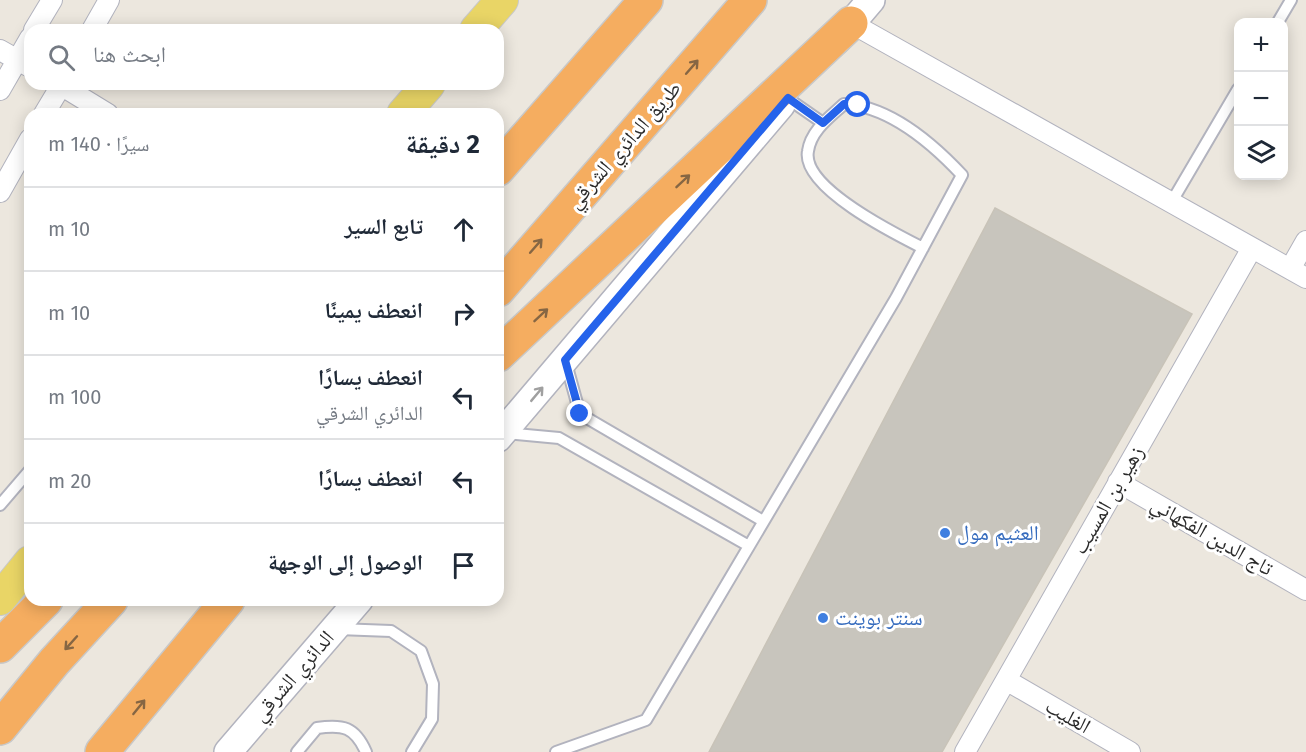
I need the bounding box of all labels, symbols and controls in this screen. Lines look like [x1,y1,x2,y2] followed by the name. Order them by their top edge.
[1234,18,1288,180] map controls
[1234,18,1288,72] button: +
[24,24,504,90] search box
[45,41,78,74] icon: search
[93,41,166,68] text: ابحث هنا
[685,60,699,75] one-way arrow
[1234,72,1288,126] button: −
[561,76,689,216] street label: طريق الدائري الشرقي
[844,91,870,117] route start
[1234,126,1288,180] button: layers
[406,129,480,160] text: 2 دقيقة
[48,132,150,156] text: سيرًا · 140 m
[675,174,690,188] one-way arrow
[344,213,423,240] text: تابع السير
[447,213,480,246] icon: ahead
[48,217,90,241] text: 10 m
[529,239,543,254] one-way arrow
[324,297,423,324] text: انعطف يمينًا
[447,297,480,330] icon: right
[48,301,90,325] text: 10 m
[533,307,548,322] one-way arrow
[318,364,423,391] text: انعطف يسارًا
[447,381,480,414] icon: left
[48,385,101,409] text: 100 m
[530,386,543,402] one-way arrow
[566,400,592,426] route end
[316,401,423,425] text: الدائري الشرقي
[1067,441,1149,559] street label: زهير بن المسيب
[318,465,423,492] text: انعطف يسارًا
[447,465,480,498] icon: left
[48,469,92,493] text: 20 m
[1145,491,1278,584] street label: تاج الدين الفكهاني
[957,520,1039,547] place label: العثيم مول
[938,526,952,540] marker: العثيم مول
[268,549,423,576] text: الوصول إلى الوجهة
[447,549,480,582] icon: arrive
[835,605,923,631] place label: سنتر بوينت
[816,611,830,625] marker: سنتر بوينت
[246,625,342,729] street label: الدائري الشرقي
[64,635,78,650] one-way arrow
[1041,693,1095,739] street label: الغليب
[132,699,145,715] one-way arrow

